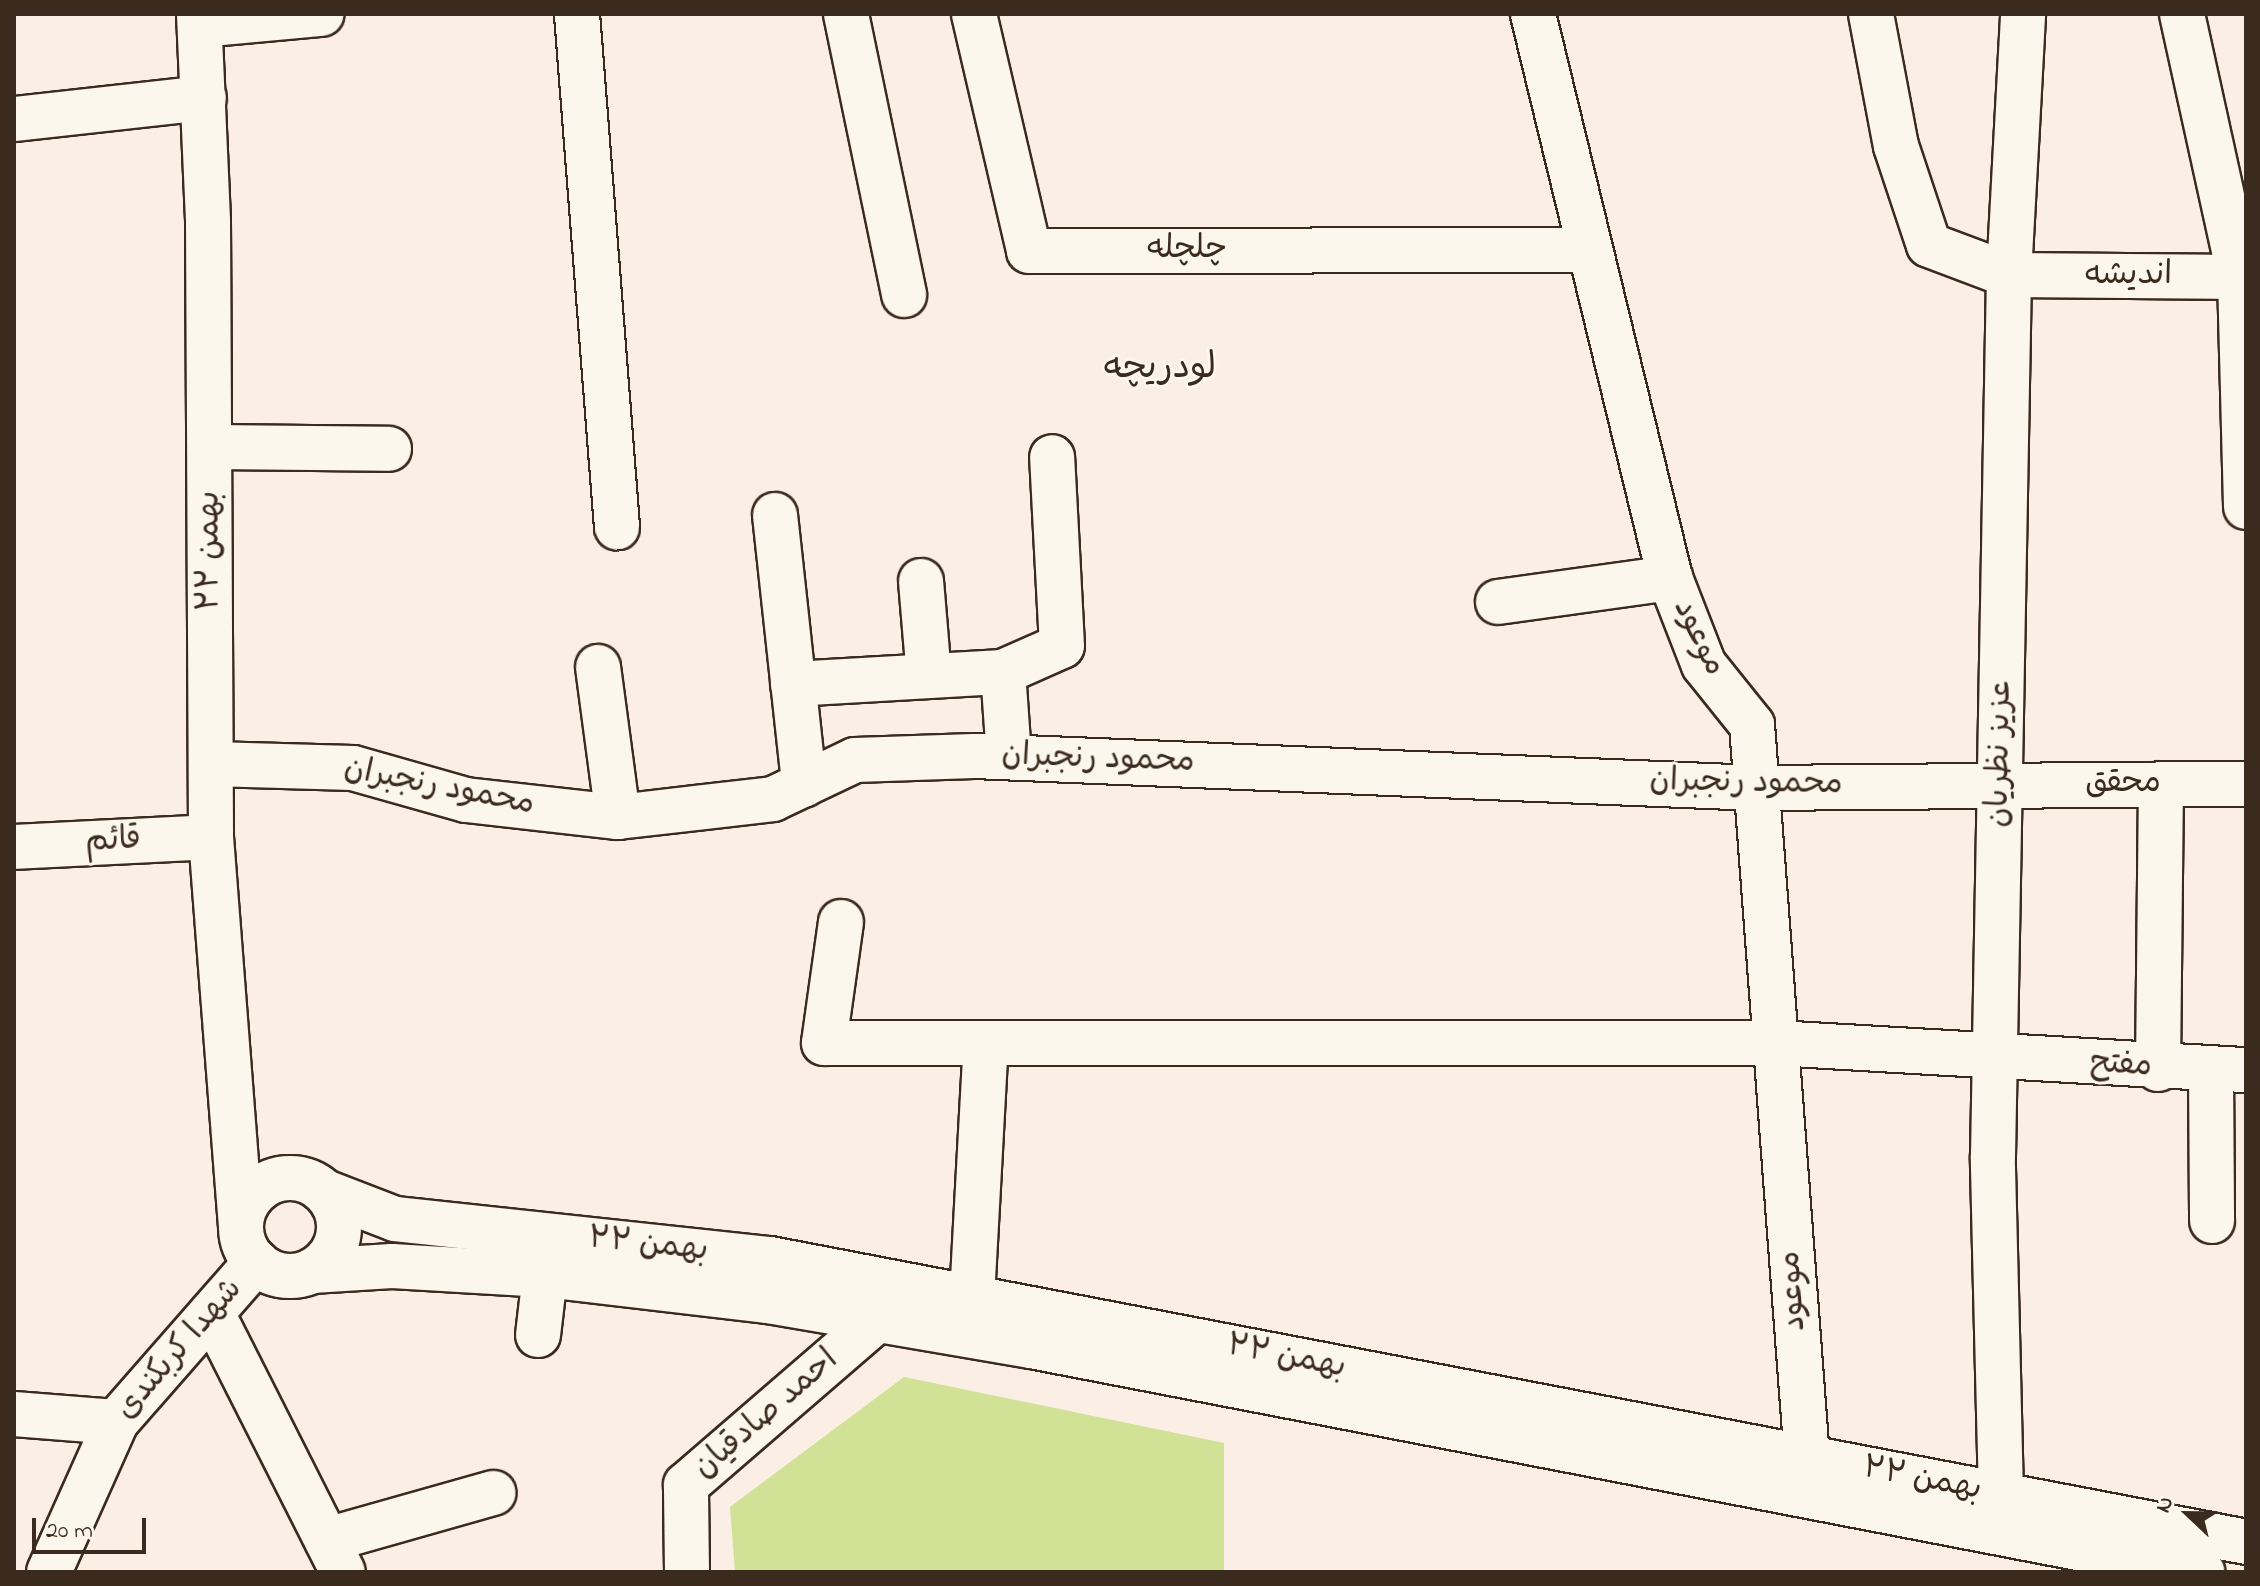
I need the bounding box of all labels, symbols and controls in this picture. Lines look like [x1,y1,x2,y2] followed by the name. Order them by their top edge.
[1147,231,1227,269] street label: چلچله
[2084,257,2172,295] street label: اندیشه
[1104,347,1216,391] district label: لودریچه
[192,491,230,611] street label: ۲۲ بهمن
[1663,593,1733,683] street label: موعود
[1981,680,2021,828] street label: عزیز نظریان
[1001,737,1195,783] street label: محمود رنجبران
[341,751,537,825] street label: محمود رنجبران
[1649,763,1843,805] street label: محمود رنجبران
[2085,765,2161,803] street label: محقق
[84,821,142,863] street label: قائم
[2089,1045,2153,1087] street label: مفتح
[586,1221,710,1271] street label: ۲۲ بهمن
[1772,1250,1816,1332] street label: موعود
[108,1272,252,1428] street label: شهدا کربکندی
[1223,1328,1349,1388] street label: ۲۲ بهمن
[687,1342,847,1488] street label: احمد صادقیان
[1859,1450,1985,1510] street label: ۲۲ بهمن
[2148,1474,2228,1554] north arrow
[2148,1492,2183,1518] text: N
[36,1502,150,1552] scale bar
[46,1514,93,1549] text: 20 m

